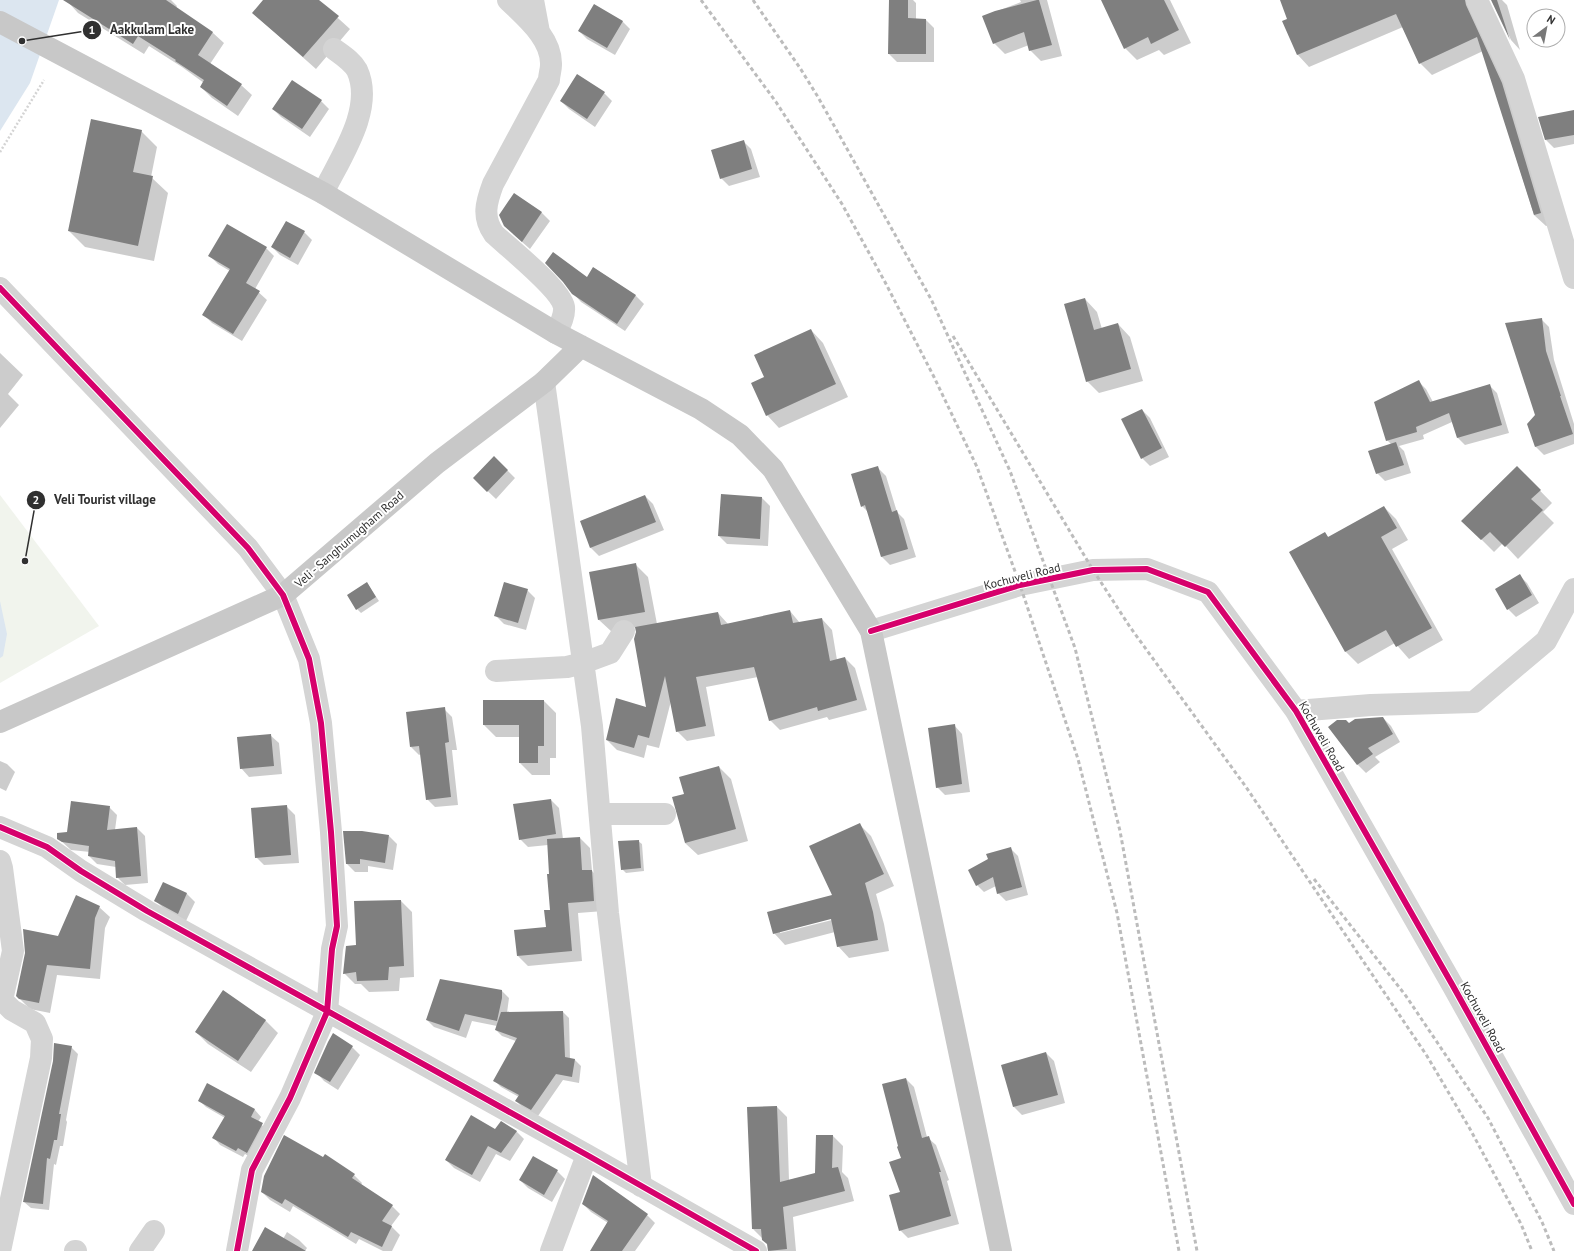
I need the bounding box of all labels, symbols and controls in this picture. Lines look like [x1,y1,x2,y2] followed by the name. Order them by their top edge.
[1526,8,1566,48] north arrow
[1545,12,1558,27] text: N
[82,17,202,42] callout: Aakkulam Lake
[110,21,194,38] text: Aakkulam Lake
[89,22,95,37] text: 1
[26,487,164,512] callout: Veli Tourist village
[291,488,407,591] street label: Veli - Sanghumugham Road
[53,491,156,508] text: Veli Tourist village
[33,492,39,507] text: 2
[982,559,1062,593] street label: Kochuveli Road
[1296,698,1348,774] street label: Kochuveli Road
[1457,979,1509,1055] street label: Kochuveli Road

